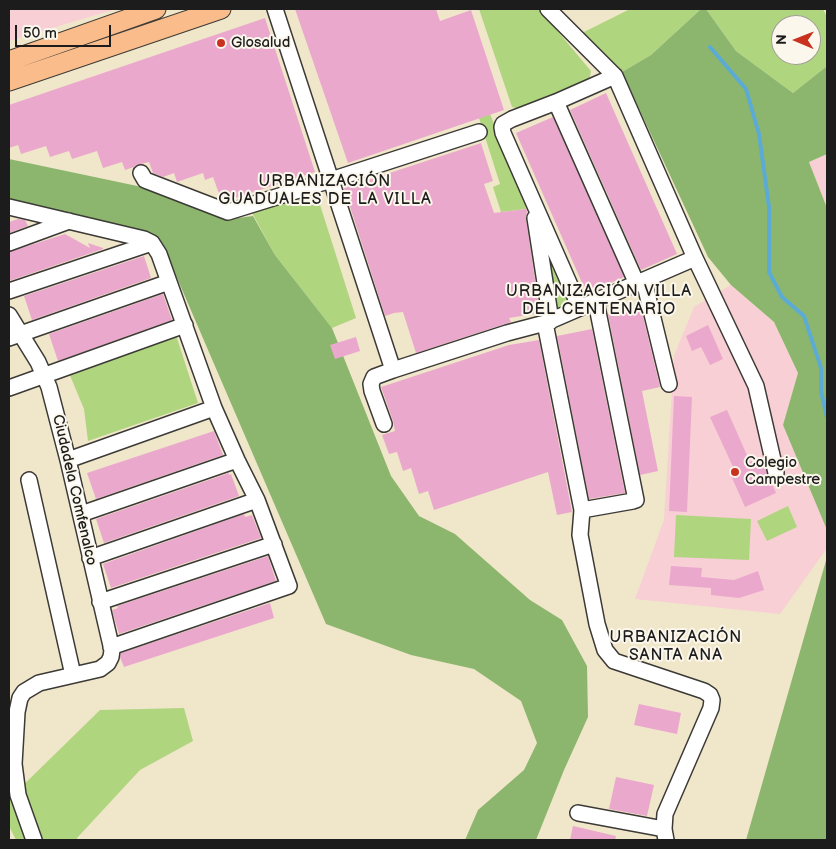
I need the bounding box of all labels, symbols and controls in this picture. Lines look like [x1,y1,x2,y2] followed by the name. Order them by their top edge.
[18,15,114,47] scale bar
[771,15,821,65] north arrow
[23,24,57,43] text: 50 m
[231,34,290,52] place label: Glosalud
[773,34,790,45] text: N
[215,37,227,49] marker: Glosalud
[216,172,434,210] district label: URBANIZACIÓN GUADUALES DE LA VILLA
[504,282,694,320] district label: URBANIZACIÓN VILLA DEL CENTENARIO
[48,413,100,567] street label: Ciudadela Comfenalco
[745,454,820,489] place label: Colegio Campestre
[729,466,741,478] marker: Colegio Campestre
[608,628,744,666] district label: URBANIZACIÓN SANTA ANA

